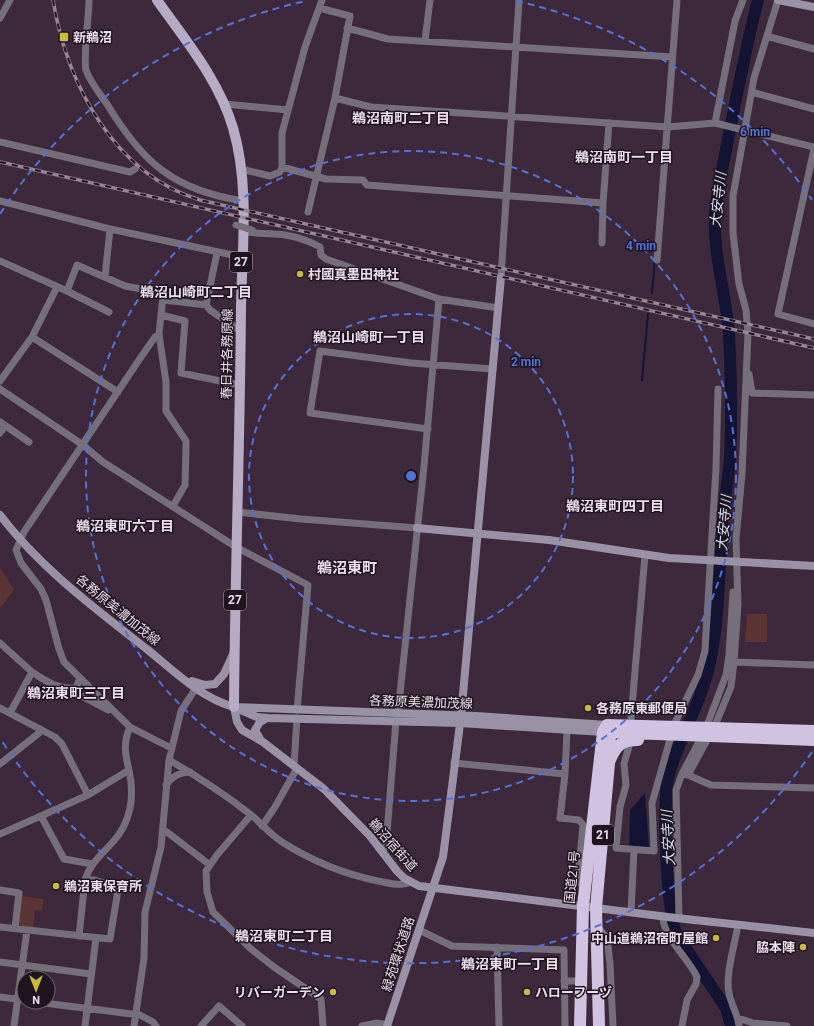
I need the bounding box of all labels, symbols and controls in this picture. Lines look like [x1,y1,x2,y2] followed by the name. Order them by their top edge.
[73,30,112,45] place label: 新鵜沼
[58,31,70,43] marker: 新鵜沼
[352,110,450,126] district label: 鵜沼南町二丁目
[740,125,770,139] text: 6 min
[575,149,673,165] district label: 鵜沼南町一丁目
[707,169,729,229] water label: 大安寺川
[626,239,656,253] text: 4 min
[230,252,252,272] road number: 27
[308,267,399,282] place label: 村國真墨田神社
[295,269,305,279] marker: 村國真墨田神社
[140,284,252,300] district label: 鵜沼山崎町二丁目
[219,308,235,400] street label: 春日井各務原線
[313,329,425,345] district label: 鵜沼山崎町一丁目
[511,355,541,369] text: 2 min
[404,469,418,483] centre of rings
[714,492,735,552] water label: 大安寺川
[566,498,664,514] district label: 鵜沼東町四丁目
[76,518,174,534] district label: 鵜沼東町六丁目
[317,559,377,577] district label: 鵜沼東町
[73,571,163,649] street label: 各務原美濃加茂線
[224,590,246,610] road number: 27
[27,685,125,701] district label: 鵜沼東町三丁目
[369,693,473,711] street label: 各務原美濃加茂線
[596,701,687,716] place label: 各務原東郵便局
[583,703,593,713] marker: 各務原東郵便局
[658,808,677,866] water label: 大安寺川
[366,816,420,874] street label: 鵜沼宿街道
[592,825,614,845] road number: 21
[562,850,582,904] street label: 国道21号
[64,879,142,894] place label: 鵜沼東保育所
[51,881,61,891] marker: 鵜沼東保育所
[379,915,417,993] street label: 緑苑環状道路
[235,928,333,944] district label: 鵜沼東町二丁目
[591,931,708,946] place label: 中山道鵜沼宿町屋館
[711,933,721,943] marker: 中山道鵜沼宿町屋館
[756,940,795,955] place label: 脇本陣
[798,942,808,952] marker: 脇本陣
[461,956,559,972] district label: 鵜沼東町一丁目
[16,970,56,1010] north arrow
[234,985,325,1000] place label: リバーガーデン
[535,985,612,1000] place label: ハローフーヅ
[328,987,338,997] marker: リバーガーデン
[522,987,532,997] marker: ハローフーヅ
[32,993,40,1006] text: N

